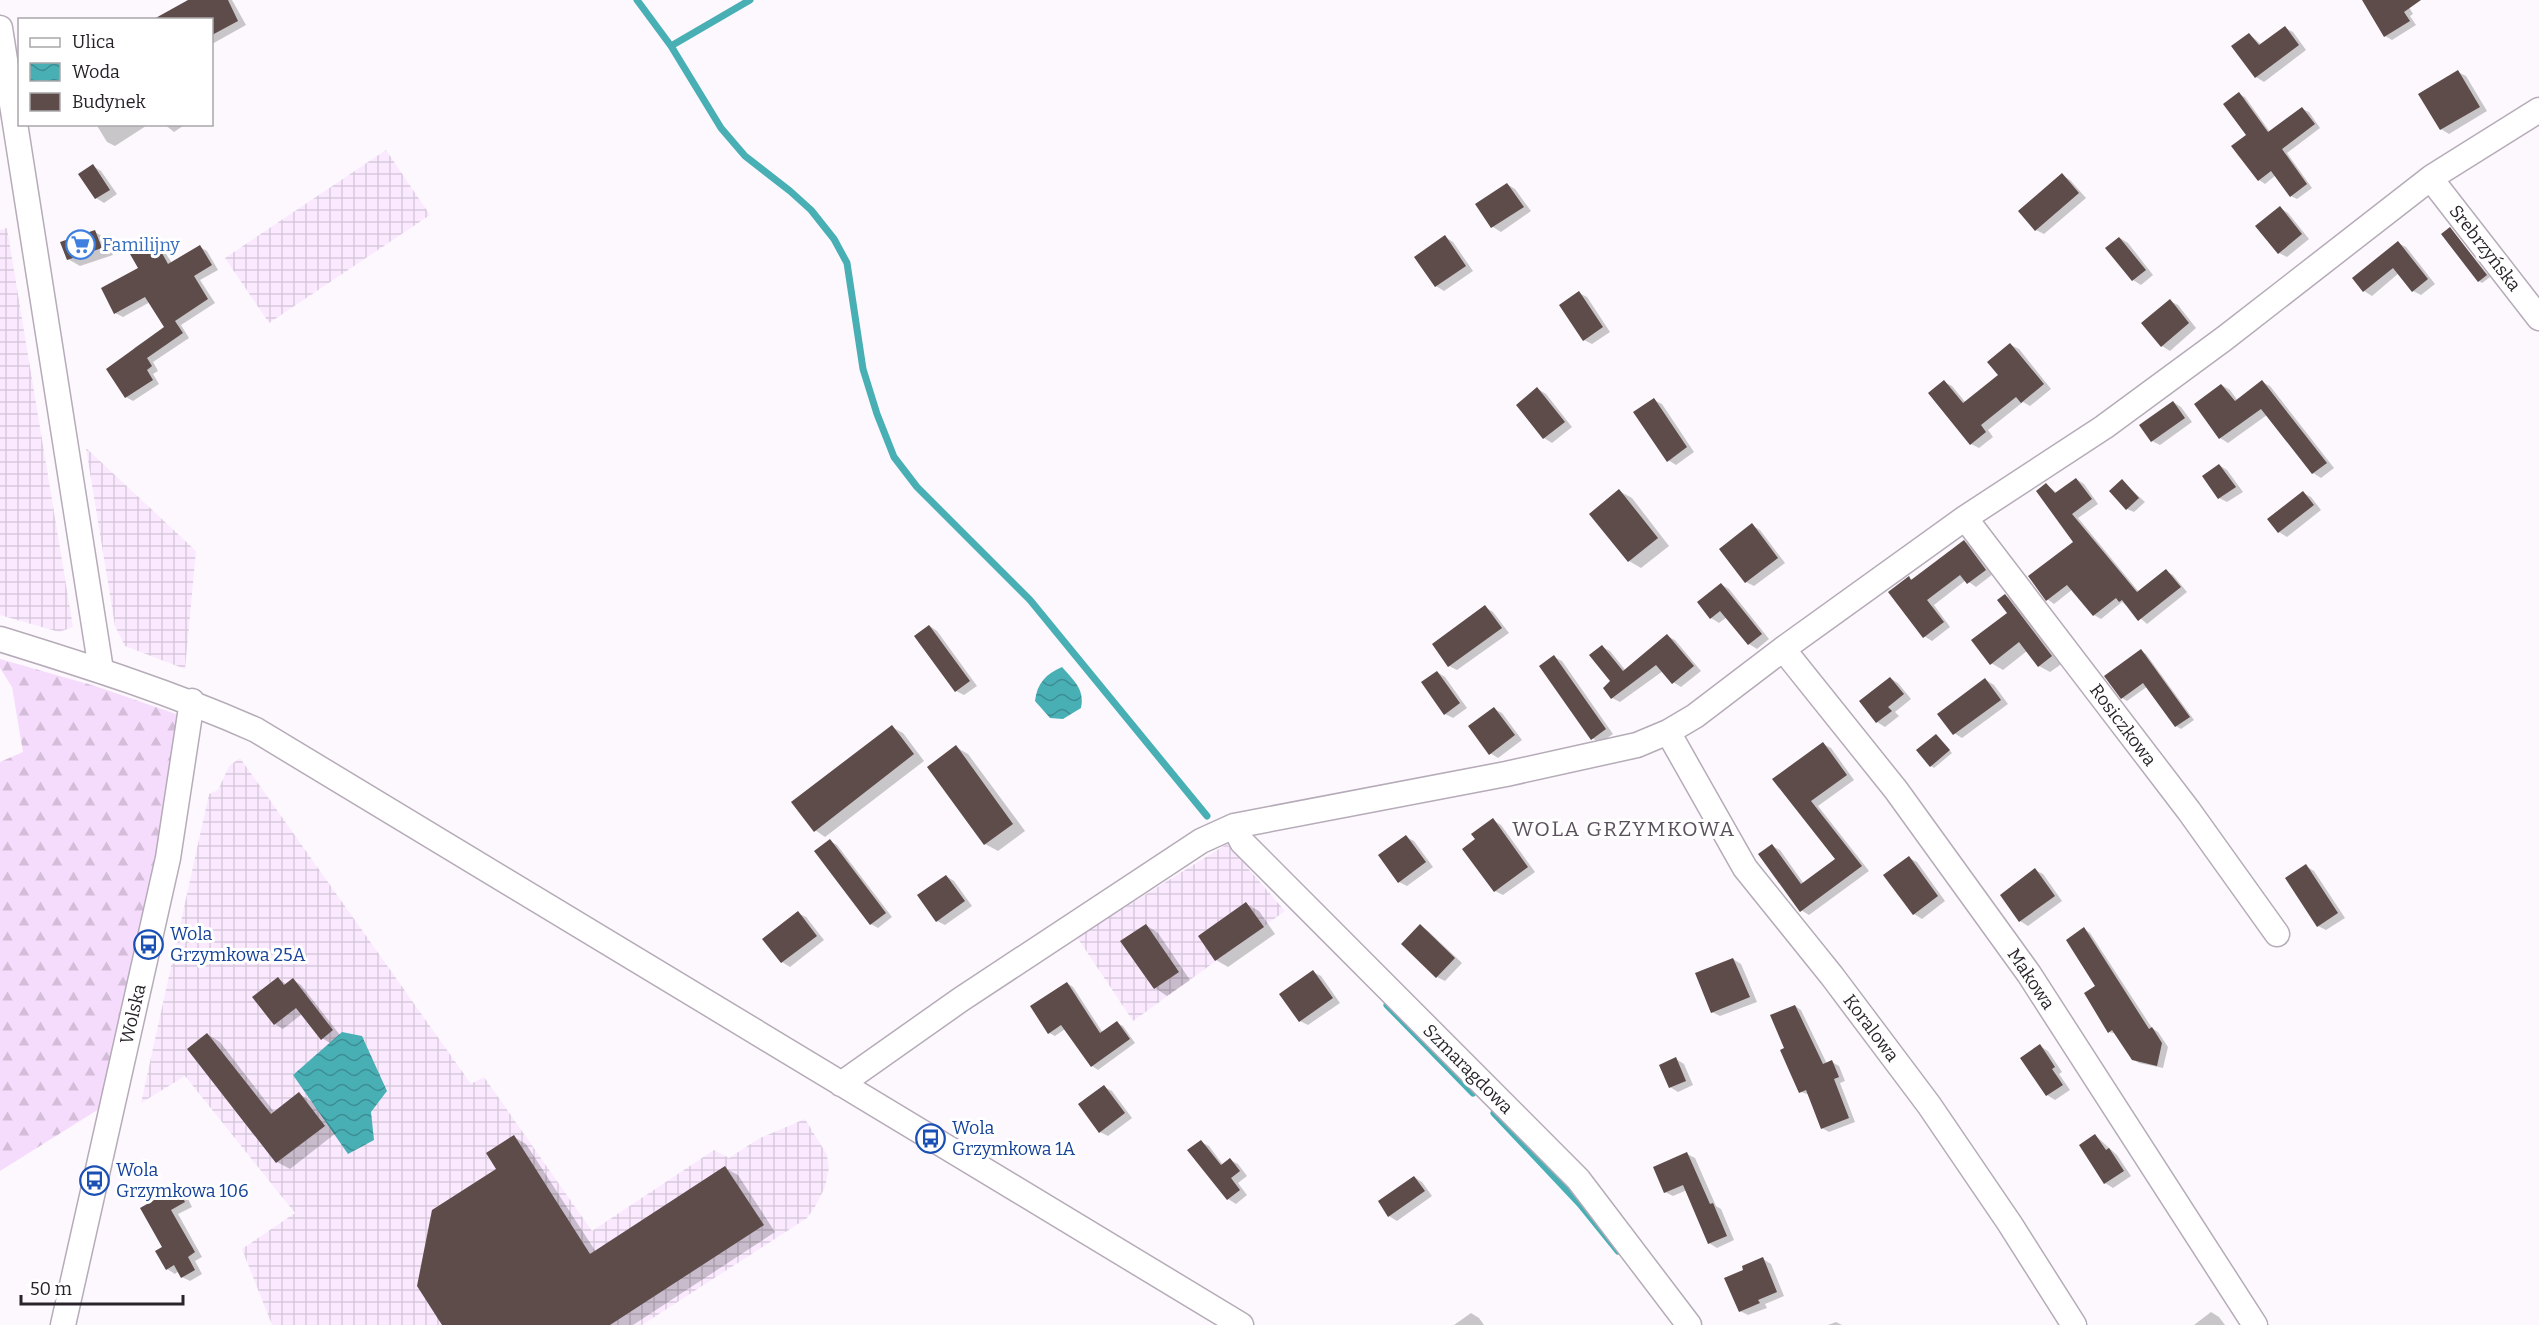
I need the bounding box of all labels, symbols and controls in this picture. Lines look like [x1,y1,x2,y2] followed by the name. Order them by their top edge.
[18,18,213,126] legend
[72,31,115,53] text: Ulica
[72,61,120,83] text: Woda
[72,91,147,113] text: Budynek
[2445,201,2526,296] street label: Srebrzyńska
[65,229,97,261] supermarket icon: Familijny
[102,234,180,256] place label: Familijny
[2085,680,2161,771] street label: Rosiczkowa
[1512,816,1736,842] district label: WOLA GRZYMKOWA
[170,923,306,966] place label: Wola Grzymkowa 25A
[133,928,165,960] bus stop icon: Wola Grzymkowa 25A
[2003,944,2060,1014] street label: Makowa
[115,982,151,1046] street label: Wolska
[1839,990,1904,1066] street label: Koralowa
[1418,1019,1518,1119] street label: Szmaragdowa
[952,1117,1076,1160] place label: Wola Grzymkowa 1A
[915,1122,947,1154] bus stop icon: Wola Grzymkowa 1A
[116,1159,249,1202] place label: Wola Grzymkowa 106
[79,1164,111,1196] bus stop icon: Wola Grzymkowa 106
[21,1268,183,1306] scale bar
[30,1278,72,1300] text: 50 m

